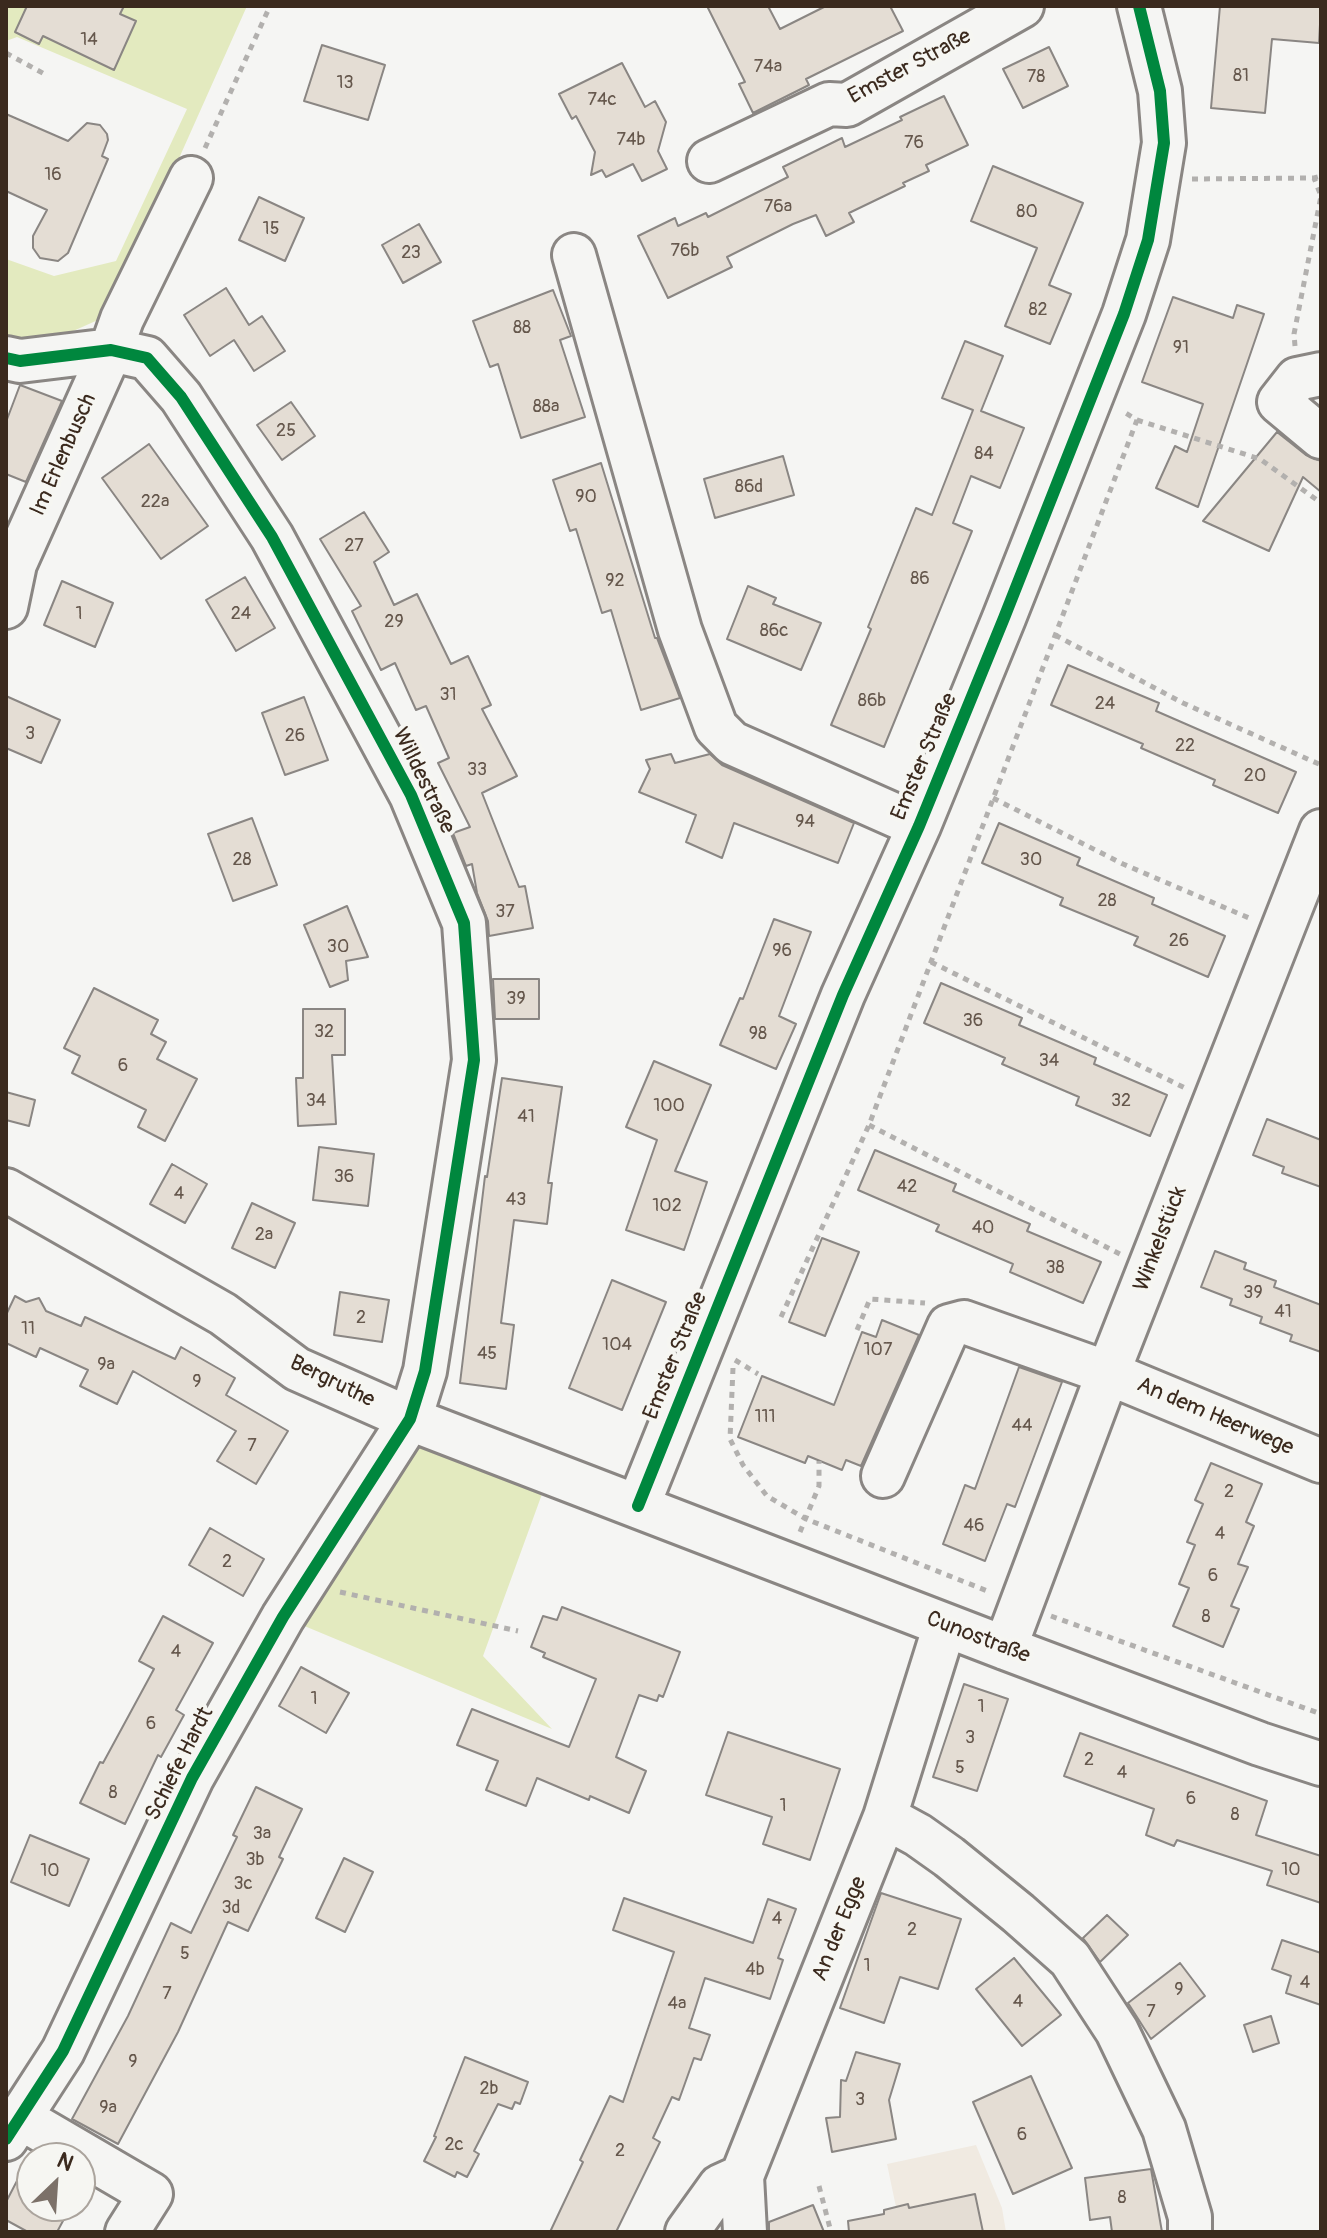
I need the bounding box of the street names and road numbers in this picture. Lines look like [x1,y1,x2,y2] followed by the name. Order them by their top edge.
[844,24,976,110] street label: Emster Straße
[25,390,103,520] street label: Im Erlenbusch
[886,689,964,825] street label: Emster Straße
[386,724,460,838] street label: Willdestraße
[1129,1183,1193,1295] street label: Winkelstück
[638,1288,714,1424] street label: Emster Straße
[285,1350,379,1414] street label: Bergruthe
[1133,1372,1297,1462] street label: An dem Heerwege
[922,1606,1034,1670] street label: Cunostraße
[140,1703,220,1825] street label: Schiefe Hardt
[807,1873,873,1985] street label: An der Egge

